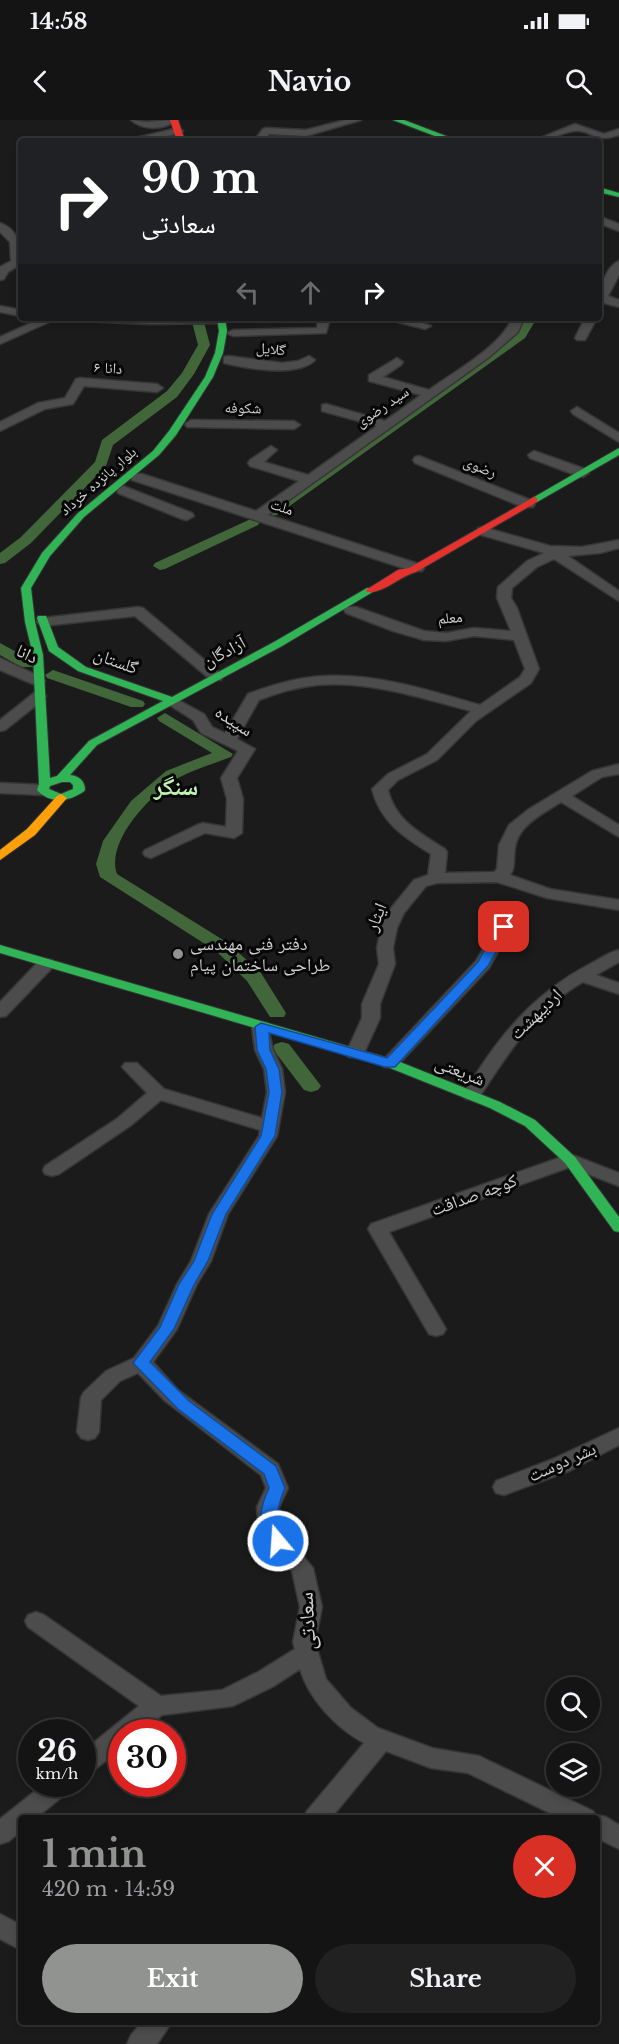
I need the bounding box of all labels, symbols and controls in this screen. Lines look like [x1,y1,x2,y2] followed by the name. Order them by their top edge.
[30,8,88,35] text: 14:58
[24,65,57,98] icon: back
[268,65,351,98] text: Navio
[562,65,595,98] icon: search
[141,152,259,204] text: 90 m
[42,162,120,240] icon: right
[141,207,216,240] text: سعادتی
[231,276,264,309] icon: left
[294,276,327,309] icon: ahead
[357,276,390,309] icon: right
[255,338,287,361] street label: گلایل
[93,357,123,378] street label: دانا ۶
[351,382,413,432] street label: سید رضوی
[224,398,262,417] street label: شکوفه
[55,442,140,519] street label: بلوار پانزده خرداد
[461,451,500,483] street label: رضوی
[268,494,296,519] street label: ملت
[437,607,463,629] street label: معلم
[199,631,250,672] street label: آزادگان
[13,639,41,669] street label: دانا
[91,643,142,679] street label: گلستان
[211,701,257,741] street label: سپیده
[153,772,198,801] district label: سنگر
[360,900,392,935] street label: ایثار
[478,901,529,952] pin
[487,910,520,943] icon: arrive
[190,933,330,977] place label: دفتر فنی مهندسی طراحی ساختمان پیام
[171,947,185,961] marker: دفتر فنی مهندسی طراحی ساختمان پیام
[505,984,567,1044] street label: اردیبهشت
[432,1051,488,1091] street label: شریعتی
[428,1169,520,1221] street label: کوچه صداقت
[525,1437,599,1487] street label: بشر دوست
[246,1509,310,1573] position arrow
[292,1591,322,1651] street label: سعادتی
[546,1677,600,1797] map controls
[546,1677,600,1731] button: search
[108,1719,186,1797] speed limit sign: 30
[37,1732,77,1769] text: 26
[546,1743,600,1797] button: layers
[36,1764,78,1783] text: km/h
[42,1832,146,1877] text: 1 min
[513,1835,576,1898] button: close
[42,1877,175,1901] text: 420 m · 14:59
[42,1944,303,2013] button: Exit
[315,1944,576,2013] button: Share

